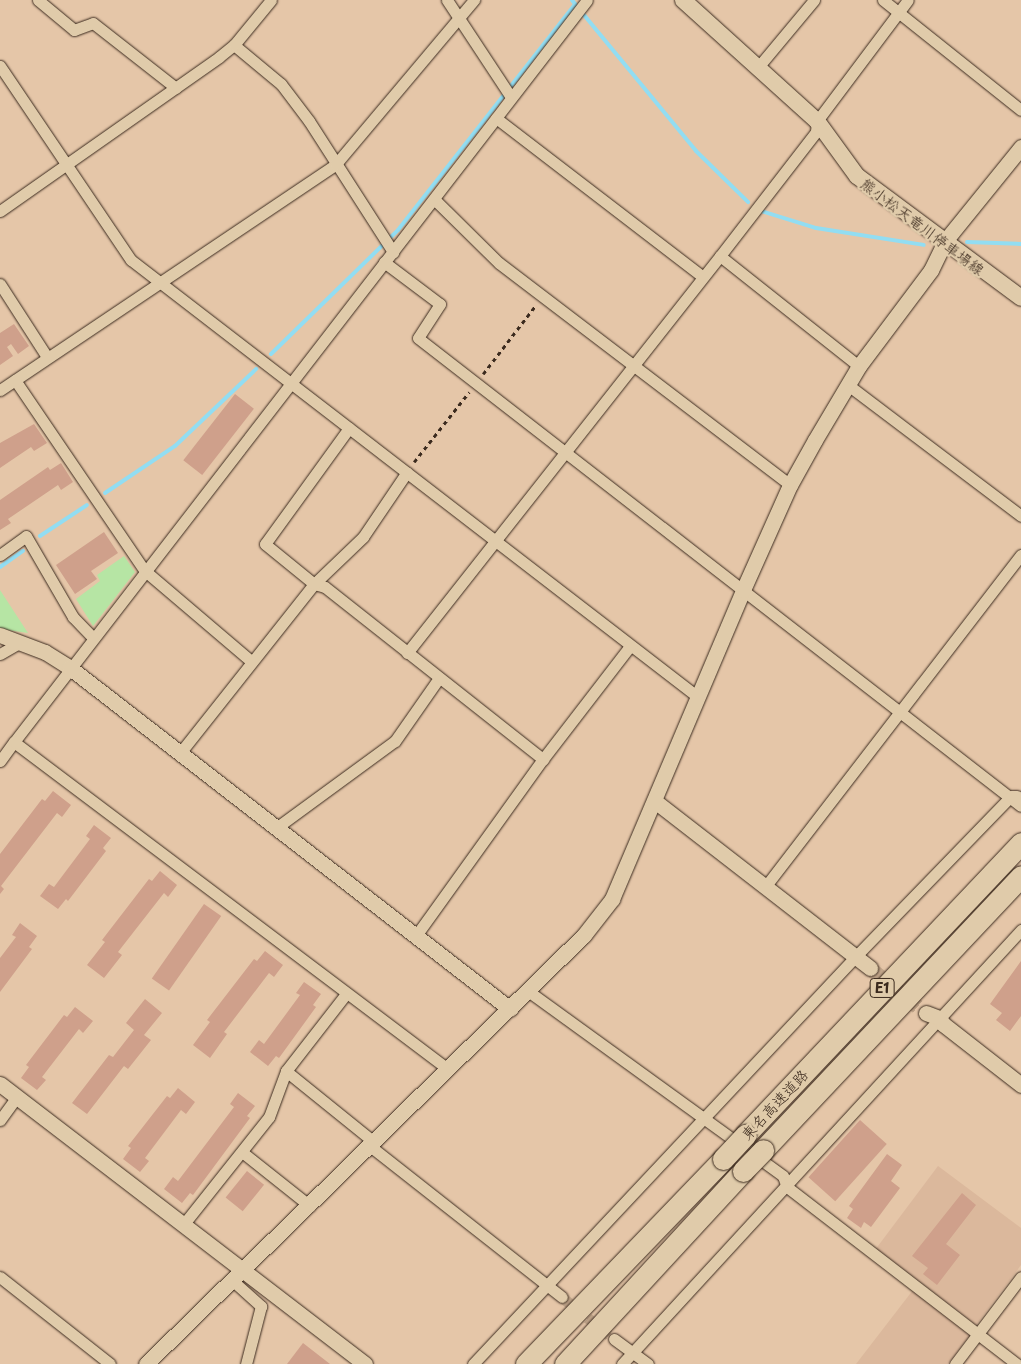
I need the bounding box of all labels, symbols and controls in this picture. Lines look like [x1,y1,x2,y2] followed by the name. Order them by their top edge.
[858,174,988,278] street label: 熊小松天竜川停車場線
[870,976,894,1000] road number: E1
[737,1065,811,1143] street label: 東名高速道路

